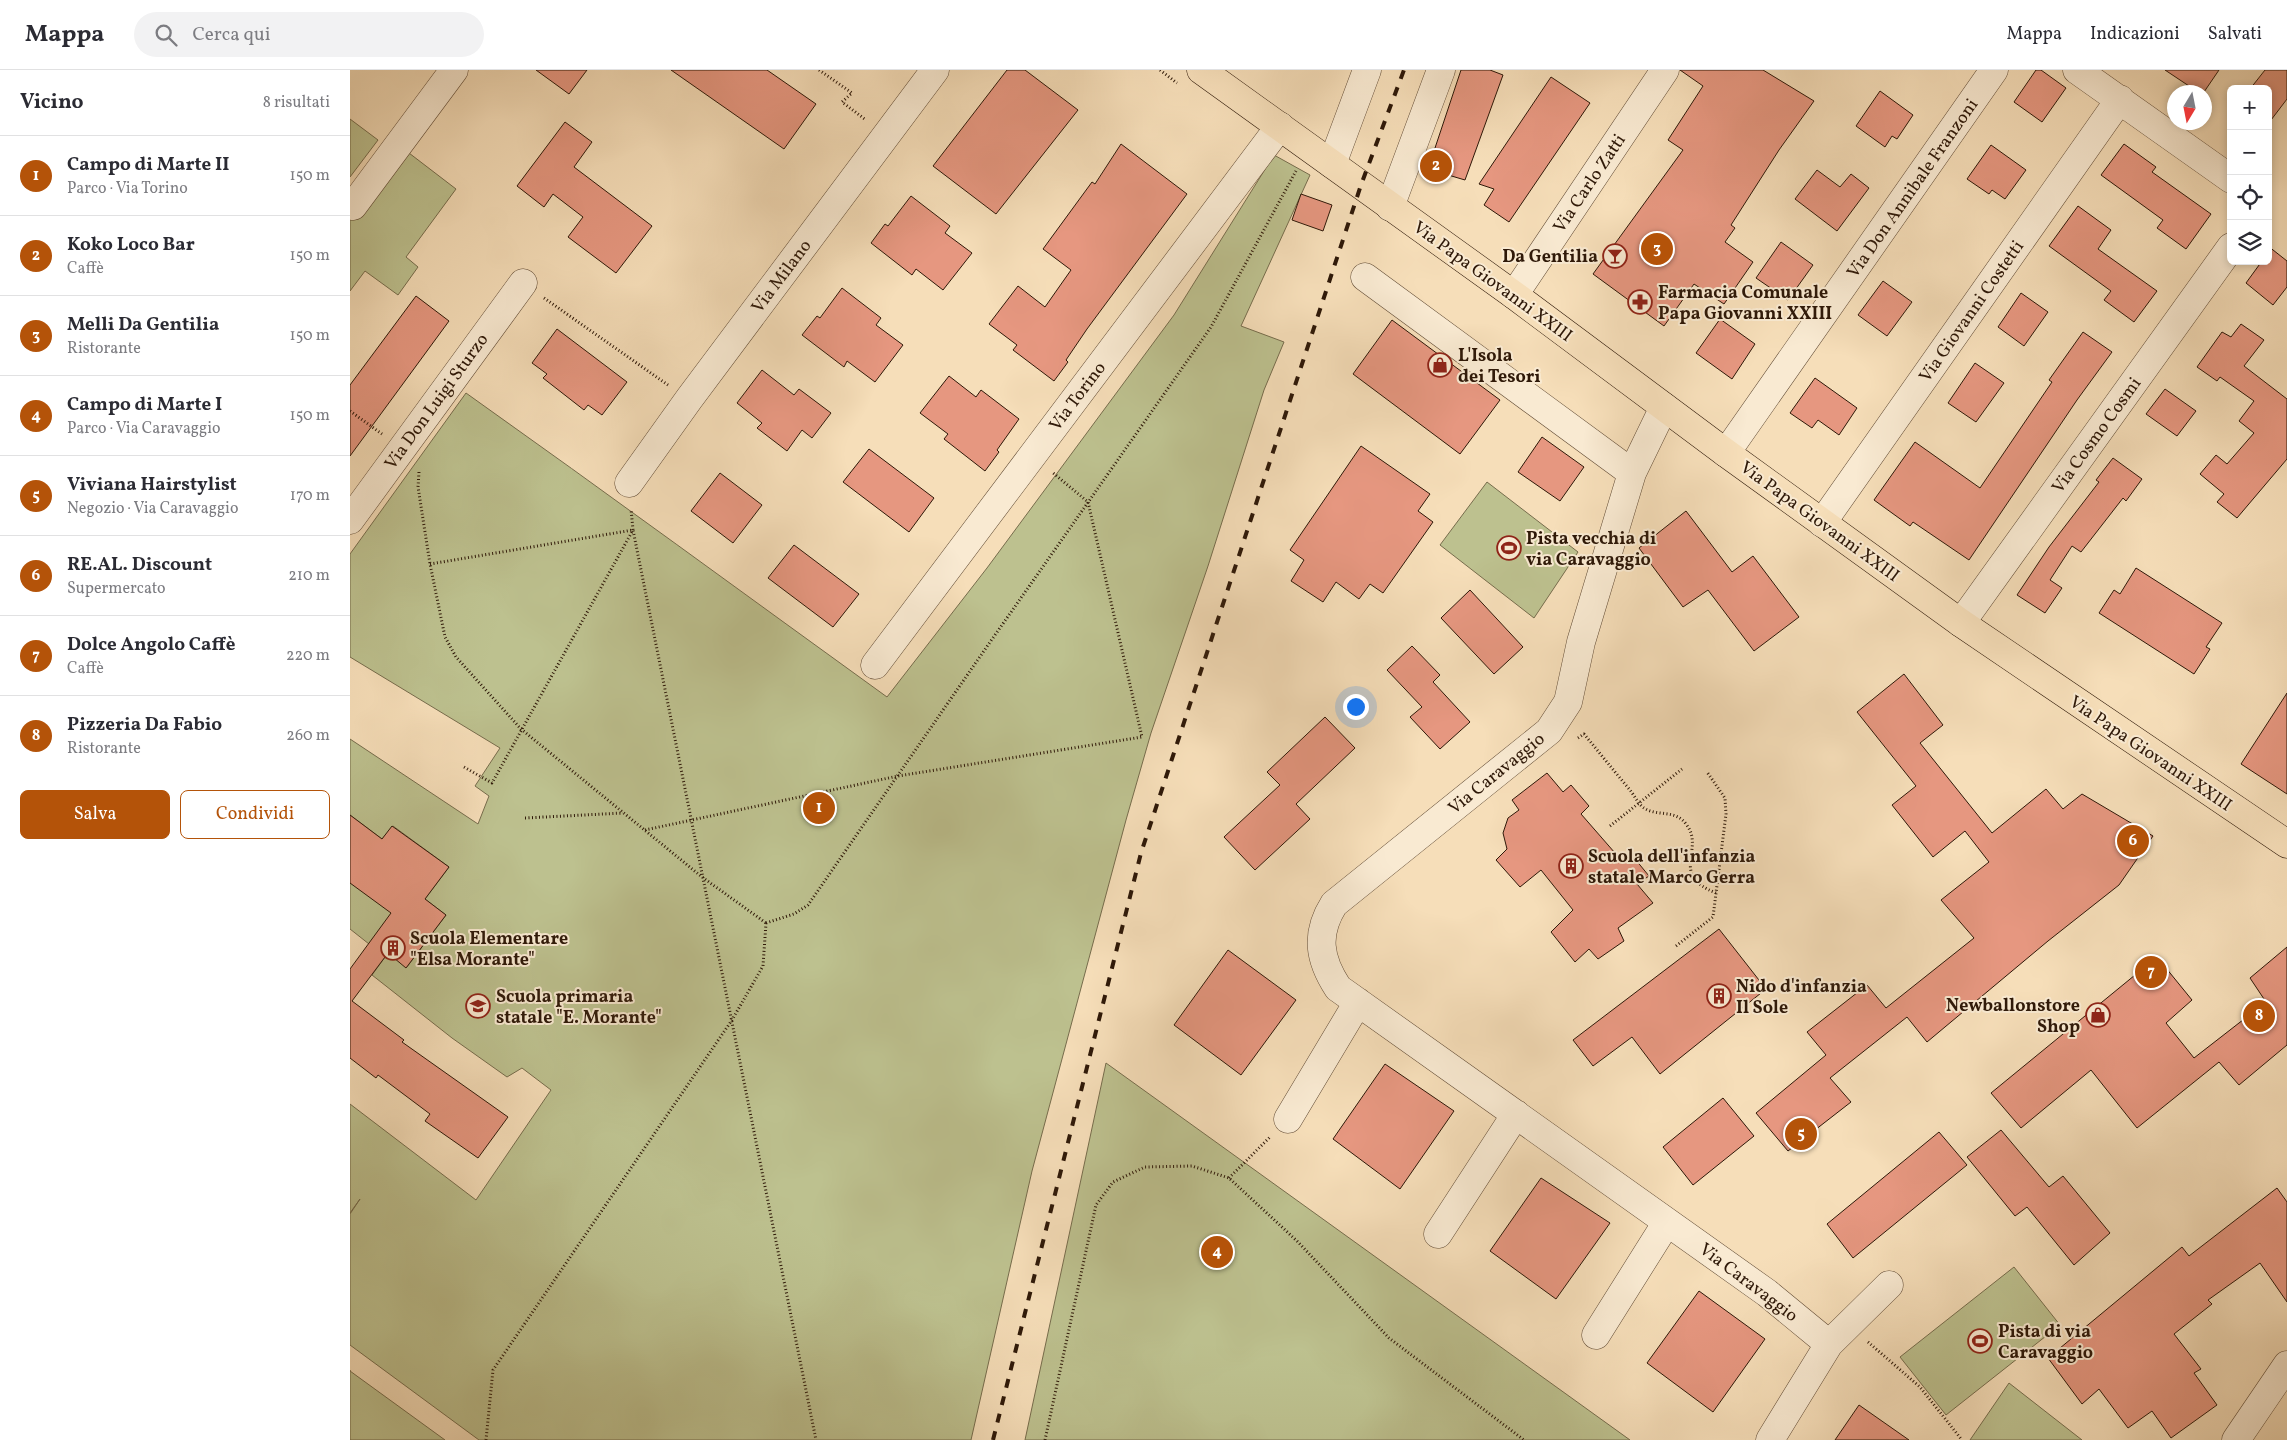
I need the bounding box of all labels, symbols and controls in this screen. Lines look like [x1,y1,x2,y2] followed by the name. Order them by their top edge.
[134,12,484,57] search box
[25,18,104,52] text: Mappa
[152,21,180,49] icon: search
[192,22,270,48] text: Cerca qui
[2007,22,2062,47] text: Mappa
[2090,22,2180,47] text: Indicazioni
[2208,22,2262,47] text: Salvati
[2167,85,2212,130] north arrow
[2227,85,2272,265] map controls
[2227,85,2272,130] button: +
[20,88,84,117] text: Vicino
[263,92,330,114] text: 8 risultati
[1842,94,1985,284] street label: Via Don Annibale Franzoni
[1548,130,1633,238] street label: Via Carlo Zatti
[2227,130,2272,175] button: −
[1420,147,1452,185] pin: 2
[67,152,230,178] text: Campo di Marte II
[33,165,39,187] text: 1
[289,165,330,187] text: 150 m
[2227,175,2272,220] button: locate
[67,178,188,200] text: Parco · Via Torino
[1407,216,1577,349] street label: Via Papa Giovanni XXIII
[2227,220,2272,265] button: layers
[1641,230,1673,268] pin: 3
[67,232,195,258] text: Koko Loco Bar
[746,235,818,319] street label: Via Milano
[1914,236,2031,388] street label: Via Giovanni Costetti
[1602,243,1628,269] bar icon: Da Gentilia
[32,245,40,267] text: 2
[289,245,330,267] text: 150 m
[1502,245,1598,270] place label: Da Gentilia
[67,258,104,280] text: Caffè
[1658,281,1832,327] place label: Farmacia Comunale Papa Giovanni XXIII
[1627,289,1653,315] pharmacy icon: Farmacia Comunale Papa Giovanni XXIII
[67,312,219,338] text: Melli Da Gentilia
[32,325,40,347] text: 3
[289,325,330,347] text: 150 m
[379,329,495,475] street label: Via Don Luigi Sturzo
[67,338,141,360] text: Ristorante
[1458,344,1541,390] place label: L'Isola dei Tesori
[1427,352,1453,378] shop icon: L'Isola dei Tesori
[1044,357,1113,437] street label: Via Torino
[2047,373,2148,499] street label: Via Cosmo Cosmi
[67,392,222,418] text: Campo di Marte I
[31,405,41,427] text: 4
[289,405,330,427] text: 150 m
[67,418,221,440] text: Parco · Via Caravaggio
[1734,456,1904,589] street label: Via Papa Giovanni XXIII
[67,472,237,498] text: Viviana Hairstylist
[32,485,40,507] text: 5
[290,485,330,507] text: 170 m
[67,498,238,520] text: Negozio · Via Caravaggio
[1526,527,1656,573] place label: Pista vecchia di via Caravaggio
[1496,535,1522,561] sports icon: Pista vecchia di via Caravaggio
[67,552,212,578] text: RE.AL. Discount
[32,565,40,587] text: 6
[288,565,330,587] text: 210 m
[67,578,166,600] text: Supermercato
[67,632,235,658] text: Dolce Angolo Caffè
[32,645,40,667] text: 7
[286,645,330,667] text: 220 m
[67,658,104,680] text: Caffè
[2064,690,2237,818] street label: Via Papa Giovanni XXIII
[1343,694,1369,720] your location
[67,712,222,738] text: Pizzeria Da Fabio
[32,725,40,747] text: 8
[286,725,330,747] text: 260 m
[1443,727,1551,821] street label: Via Caravaggio
[67,738,141,760] text: Ristorante
[803,789,835,827] pin: 1
[20,790,170,839] button: Salva
[180,790,330,839] button: Condividi
[2117,822,2149,860] pin: 6
[1588,845,1756,891] place label: Scuola dell'infanzia statale Marco Gerra
[1558,853,1584,879] building icon: Scuola dell'infanzia statale Marco Gerra
[410,927,568,973] place label: Scuola Elementare "Elsa Morante"
[380,935,406,961] building icon: Scuola Elementare "Elsa Morante"
[2135,953,2167,991] pin: 7
[1736,975,1867,1021] place label: Nido d'infanzia Il Sole
[1706,983,1732,1009] building icon: Nido d'infanzia Il Sole
[496,985,662,1031] place label: Scuola primaria statale "E. Morante"
[465,993,491,1019] school or university icon: Scuola primaria statale "E. Morante"
[1946,994,2080,1040] place label: Newballonstore Shop
[2243,997,2275,1035] pin: 8
[2085,1002,2111,1028] shop icon: Newballonstore Shop
[1785,1115,1817,1153] pin: 5
[1201,1233,1233,1271] pin: 4
[1693,1238,1803,1329] street label: Via Caravaggio
[1998,1320,2093,1366] place label: Pista di via Caravaggio
[1967,1328,1993,1354] sports icon: Pista di via Caravaggio

